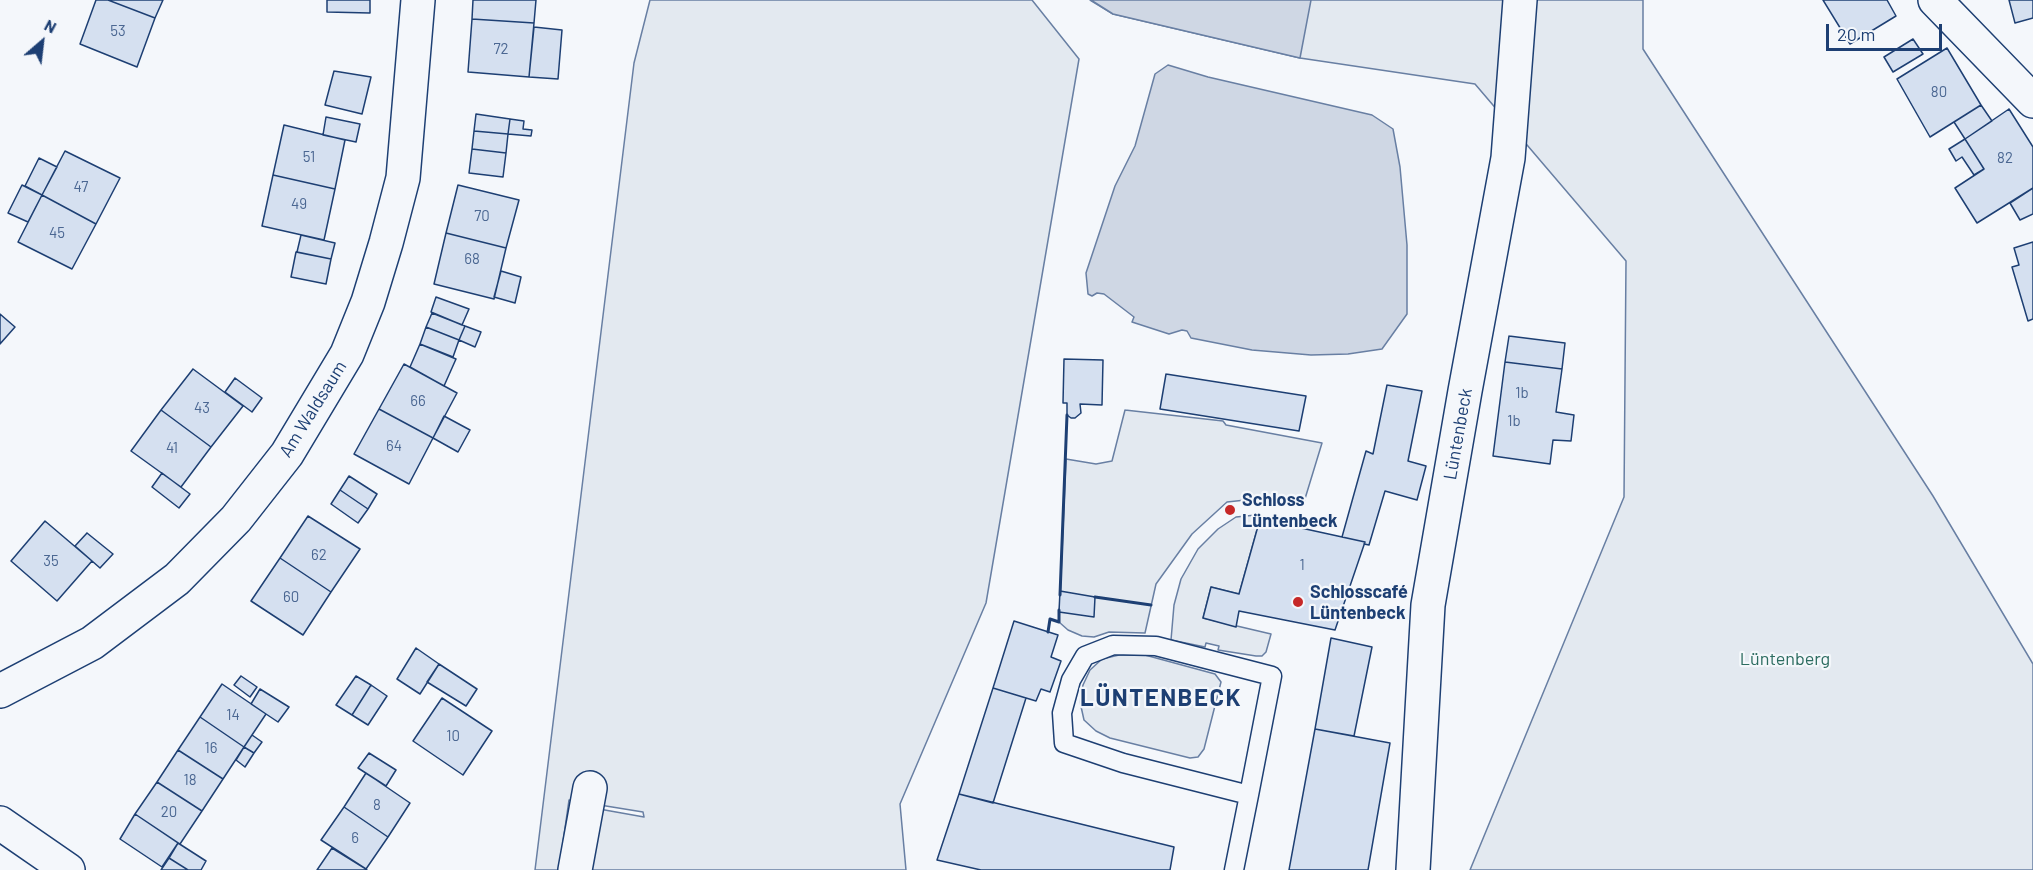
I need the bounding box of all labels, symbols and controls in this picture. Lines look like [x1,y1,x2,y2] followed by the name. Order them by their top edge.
[12,12,72,72] north arrow
[1829,12,1944,50] scale bar
[42,15,60,37] text: N
[110,22,126,40] house number: 53
[1837,23,1875,45] text: 20 m
[493,40,509,58] house number: 72
[1931,83,1947,101] house number: 80
[303,148,315,166] house number: 51
[1997,149,2013,167] house number: 82
[74,178,88,196] house number: 47
[291,195,307,213] house number: 49
[474,207,490,225] house number: 70
[49,224,65,242] house number: 45
[464,250,480,268] house number: 68
[275,357,351,461] street label: Am Waldsaum
[1515,384,1529,402] house number: 1b
[1439,386,1477,482] street label: Lüntenbeck
[410,392,426,410] house number: 66
[194,399,210,417] house number: 43
[1507,412,1521,430] house number: 1b
[386,437,402,455] house number: 64
[166,439,178,457] house number: 41
[1242,489,1338,532] place label: Schloss Lüntenbeck
[1223,503,1237,517] marker: Schloss Lüntenbeck
[311,546,327,564] house number: 62
[43,552,59,570] house number: 35
[1299,556,1305,574] house number: 1
[1310,581,1408,624] place label: Schlosscafé Lüntenbeck
[283,588,299,606] house number: 60
[1291,595,1305,609] marker: Schlosscafé Lüntenbeck
[1740,648,1830,670] park label: Lüntenberg
[1080,684,1242,712] district label: LÜNTENBECK
[226,706,240,724] house number: 14
[446,727,460,745] house number: 10
[205,739,217,757] house number: 16
[183,771,197,789] house number: 18
[373,796,381,814] house number: 8
[161,803,177,821] house number: 20
[351,829,359,847] house number: 6

